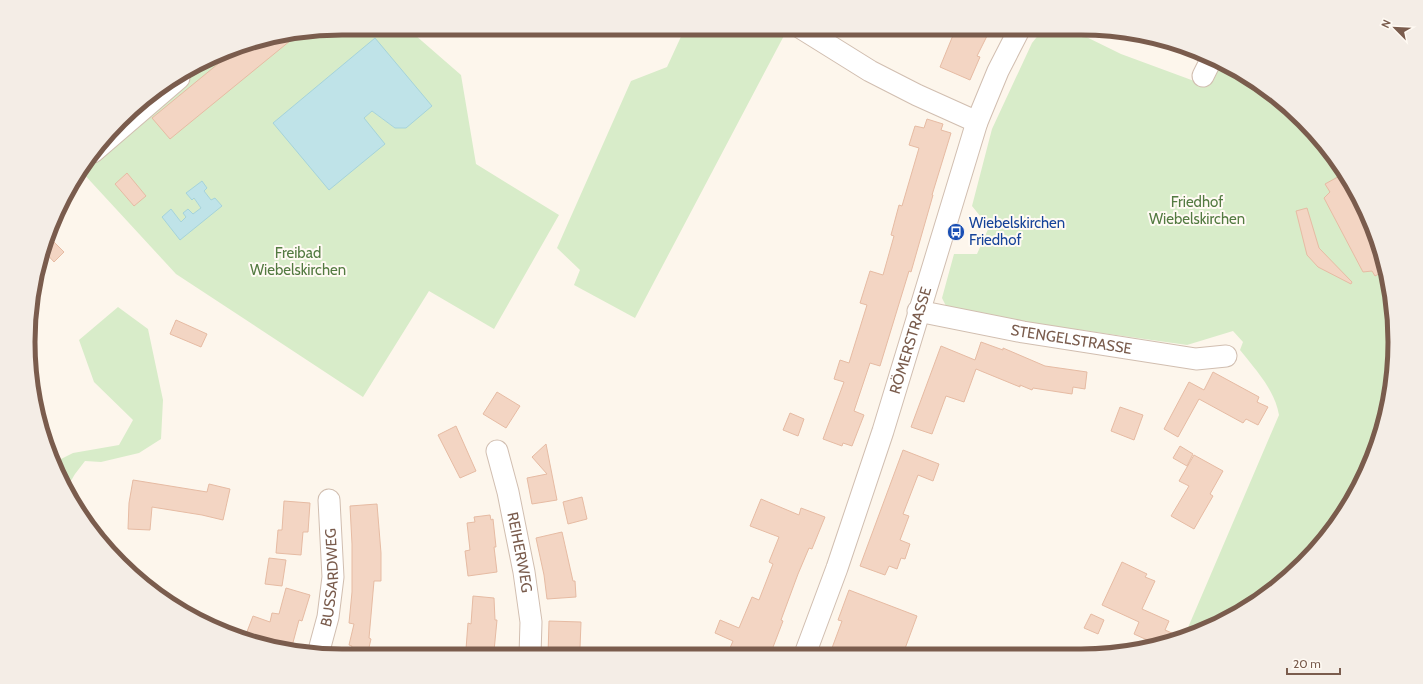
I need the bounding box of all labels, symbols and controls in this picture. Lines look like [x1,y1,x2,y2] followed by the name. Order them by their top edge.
[1375,8,1415,48] north arrow
[1378,18,1394,30] text: N
[1149,193,1245,228] park label: Friedhof Wiebelskirchen
[969,214,1065,249] place label: Wiebelskirchen Friedhof
[946,222,966,242] bus stop icon: Wiebelskirchen Friedhof
[250,244,346,279] park label: Freibad Wiebelskirchen
[886,285,935,396] street label: RÖMERSTRASSE
[1009,321,1133,358] street label: STENGELSTRASSE
[503,511,536,594] street label: REIHERWEG
[317,528,342,629] street label: BUSSARDWEG
[1287,650,1340,676] scale bar
[1293,656,1321,671] text: 20 m

